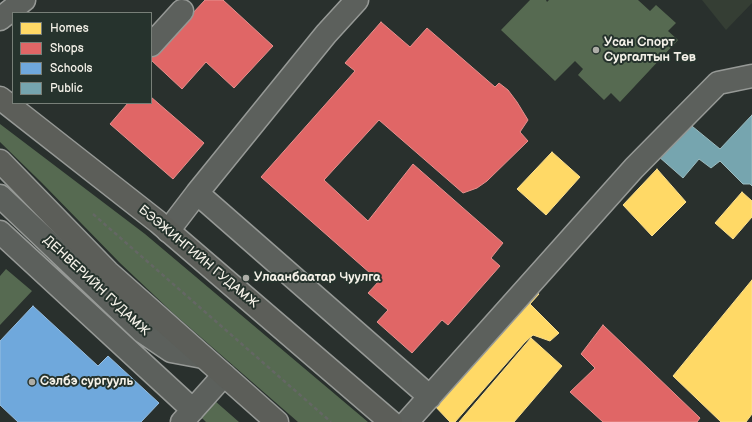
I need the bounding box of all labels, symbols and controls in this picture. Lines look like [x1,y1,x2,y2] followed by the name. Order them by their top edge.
[12,12,152,104] legend
[50,21,89,36] text: Homes
[604,35,696,66] place label: Усан Спорт Сургалтын Төв
[50,41,84,56] text: Shops
[591,45,601,55] marker: Усан Спорт Сургалтын Төв
[50,61,93,76] text: Schools
[50,81,83,96] text: Public
[135,202,261,312] street label: БЭЭЖИНГИЙН ГУДАМЖ
[40,233,152,339] street label: ДЕНВЕРИЙН ГУДАМЖ
[254,270,381,286] place label: Улаанбаатар Чуулга
[241,273,251,283] marker: Улаанбаатар Чуулга
[40,374,133,390] place label: Сэлбэ сургууль
[27,377,37,387] marker: Сэлбэ сургууль

